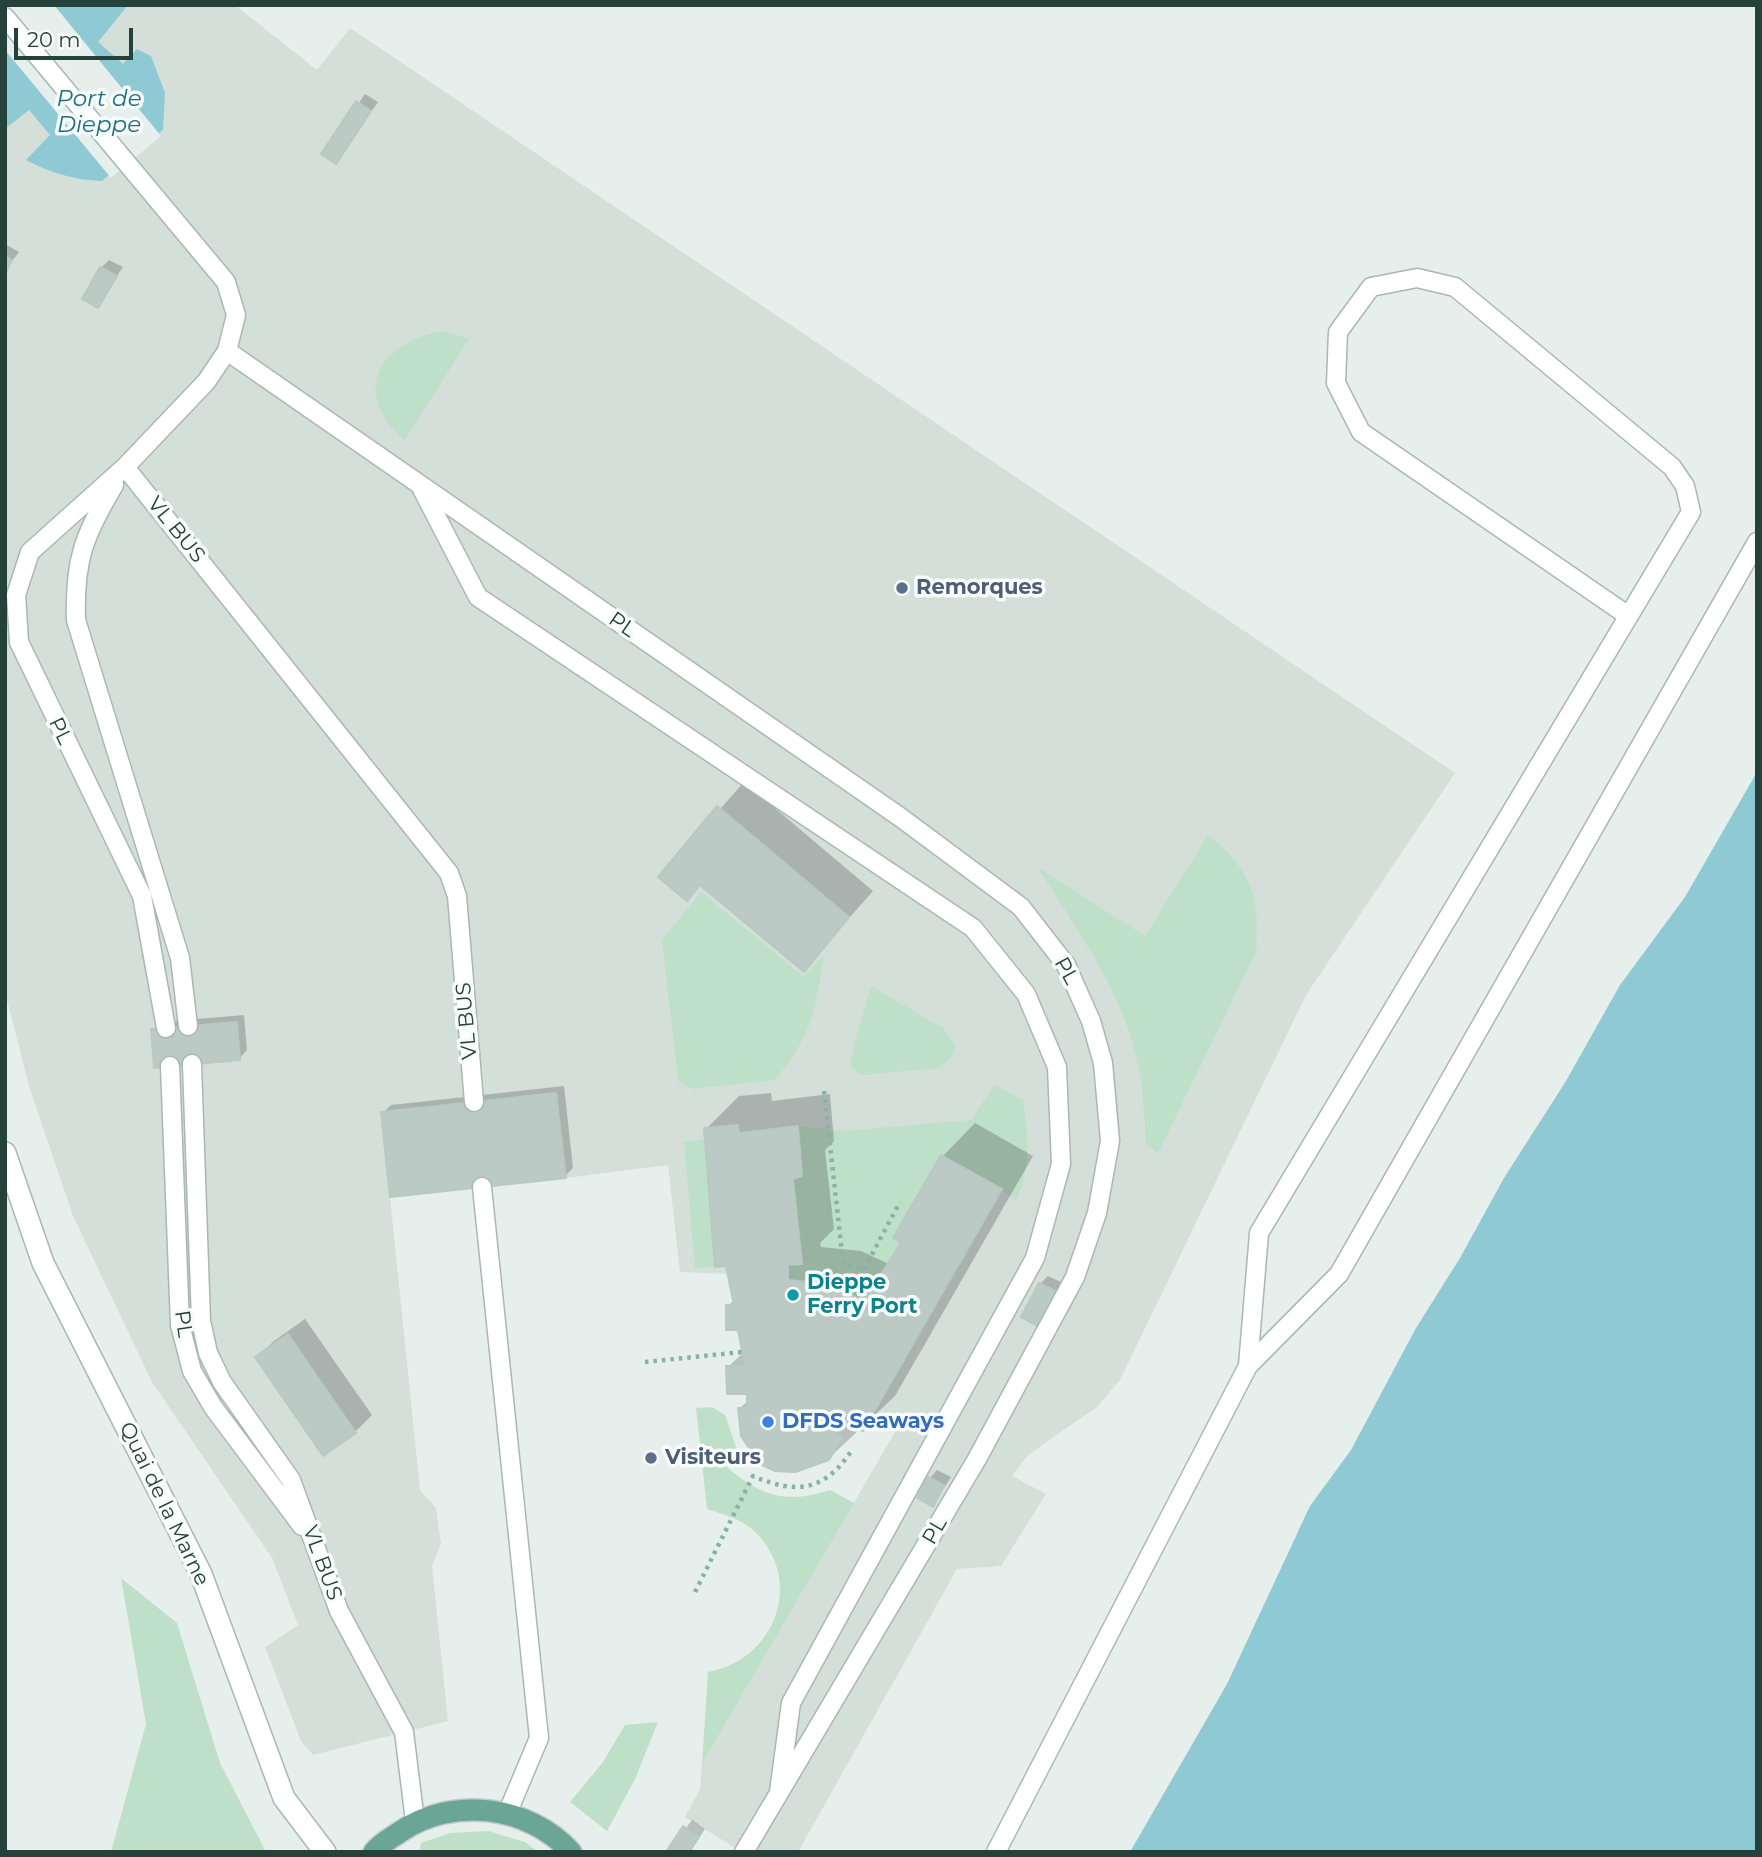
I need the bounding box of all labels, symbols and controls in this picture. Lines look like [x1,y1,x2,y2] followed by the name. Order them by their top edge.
[18,14,136,58] scale bar
[27,27,81,52] text: 20 m
[56,85,142,139] water label: Port de Dieppe
[142,492,210,568] street label: VL BUS
[916,575,1043,601] place label: Remorques
[894,580,910,596] marker: Remorques
[604,607,640,643] street label: PL
[43,713,77,749] street label: PL
[1048,953,1084,989] street label: PL
[451,981,483,1061] street label: VL BUS
[807,1270,917,1320] place label: Dieppe Ferry Port
[785,1287,801,1303] marker: Dieppe Ferry Port
[169,1309,197,1339] street label: PL
[782,1409,944,1435] place label: DFDS Seaways
[760,1414,776,1430] marker: DFDS Seaways
[113,1418,215,1590] street label: Quai de la Marne
[665,1445,761,1471] place label: Visiteurs
[643,1450,659,1466] marker: Visiteurs
[917,1513,953,1549] street label: PL
[297,1522,347,1604] street label: VL BUS

